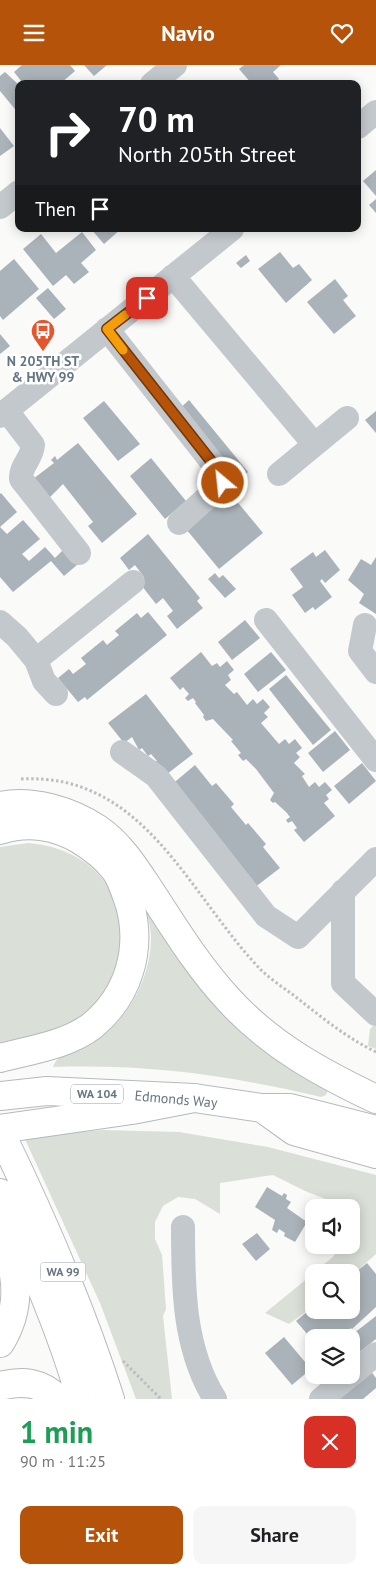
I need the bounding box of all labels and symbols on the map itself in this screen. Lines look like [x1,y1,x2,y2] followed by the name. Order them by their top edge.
[126,277,168,319] pin
[30,318,56,352] bus stop icon: N 205TH ST & HWY 99
[7,352,79,386] place label: N 205TH ST & HWY 99
[196,456,248,508] position arrow
[71,1085,123,1103] road number: WA 104
[134,1086,219,1112] street label: Edmonds Way
[40,1263,86,1281] road number: WA 99

